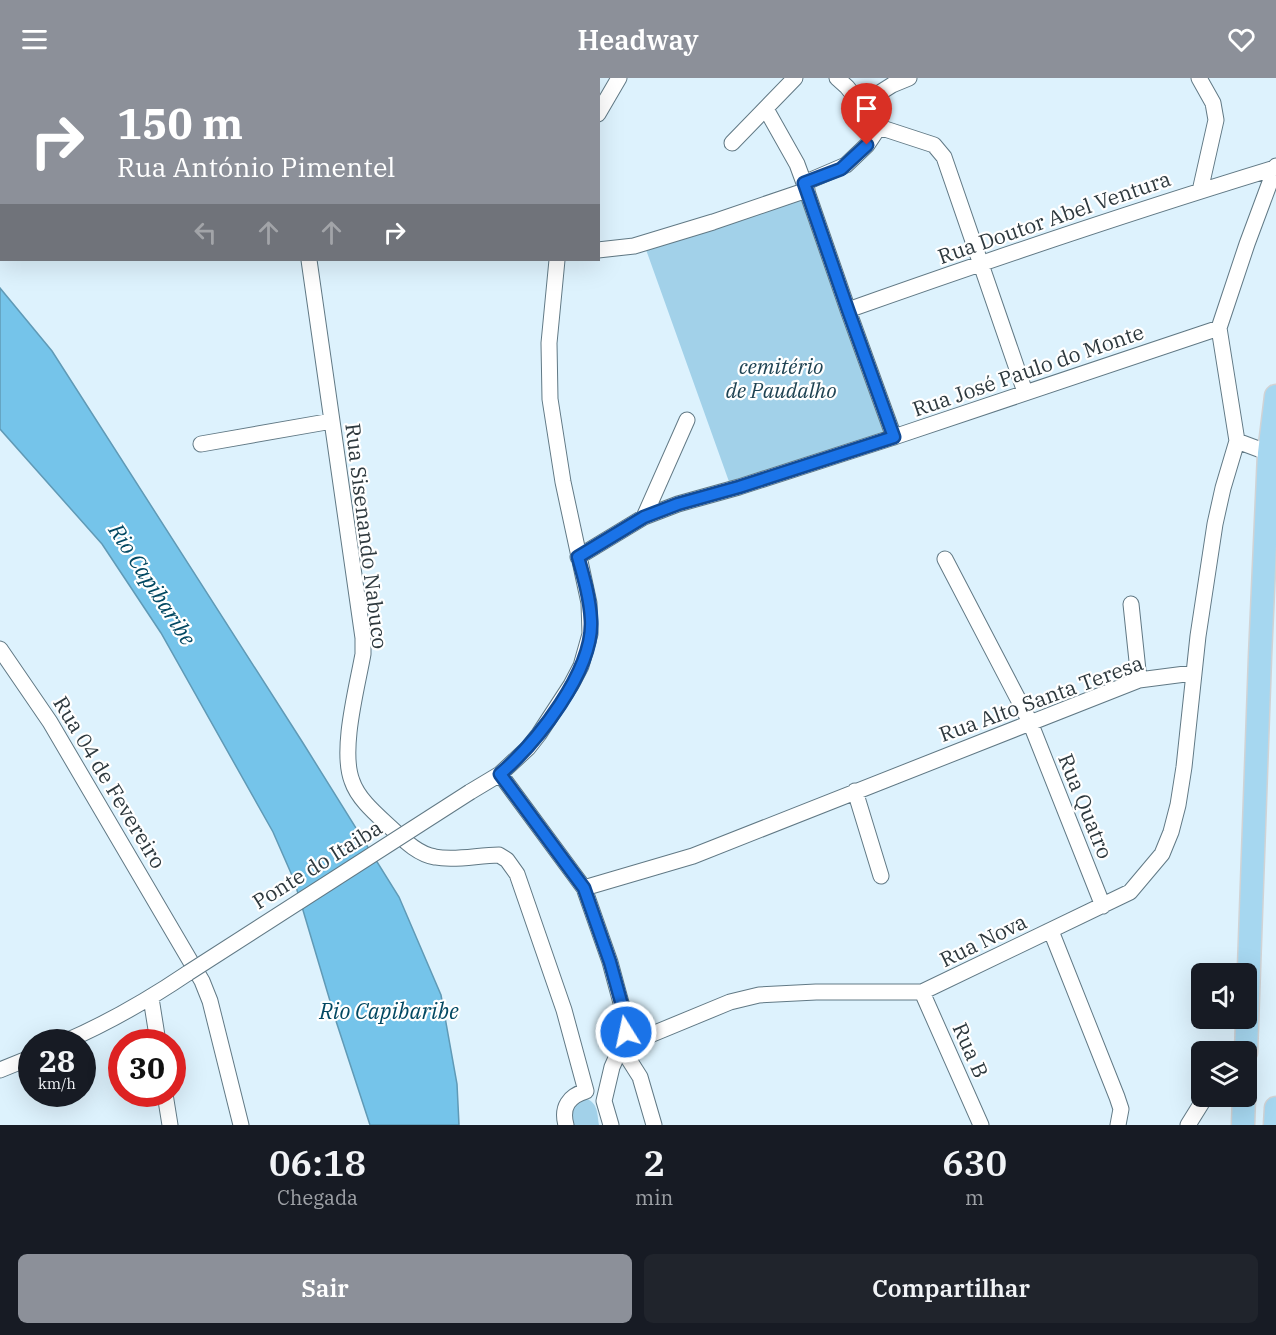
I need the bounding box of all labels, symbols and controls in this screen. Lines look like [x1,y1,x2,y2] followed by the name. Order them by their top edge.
[577,22,699,57] text: Headway
[18,23,51,56] icon: menu
[1225,23,1258,56] icon: heart
[841,83,892,145] pin
[850,92,883,125] icon: arrive
[117,96,243,151] text: 150 m
[18,102,96,180] icon: right
[117,149,395,184] text: Rua António Pimentel
[934,164,1174,270] street label: Rua Doutor Abel Ventura
[189,216,222,249] icon: left
[252,216,285,249] icon: ahead
[315,216,348,249] icon: ahead
[378,216,411,249] icon: right
[909,317,1147,423] street label: Rua José Paulo do Monte
[725,352,837,404] park label: cemitério de Paudalho
[339,422,395,650] street label: Rua Sisenando Nabuco
[102,517,203,651] water label: Rio Capibaribe
[935,648,1147,748] street label: Rua Alto Santa Teresa
[47,691,173,873] street label: Rua 04 de Fevereiro
[1052,749,1120,863] street label: Rua Quatro
[247,813,387,915] street label: Ponte do Itaiba
[935,907,1031,973] street label: Rua Nova
[1191,963,1257,1107] map controls
[1191,963,1257,1029] button: sound
[318,996,459,1025] water label: Rio Capibaribe
[594,1000,658,1064] position arrow
[947,1018,995,1082] street label: Rua B
[108,1029,186,1107] speed limit sign: 30
[39,1041,75,1080] text: 28
[1191,1041,1257,1107] button: layers
[38,1074,76,1093] text: km/h
[269,1139,366,1186] text: 06:18
[643,1139,665,1186] text: 2
[942,1139,1007,1186] text: 630
[277,1184,358,1211] text: Chegada
[635,1184,673,1211] text: min
[965,1184,984,1211] text: m
[18,1254,632,1323] button: Sair
[644,1254,1258,1323] button: Compartilhar

